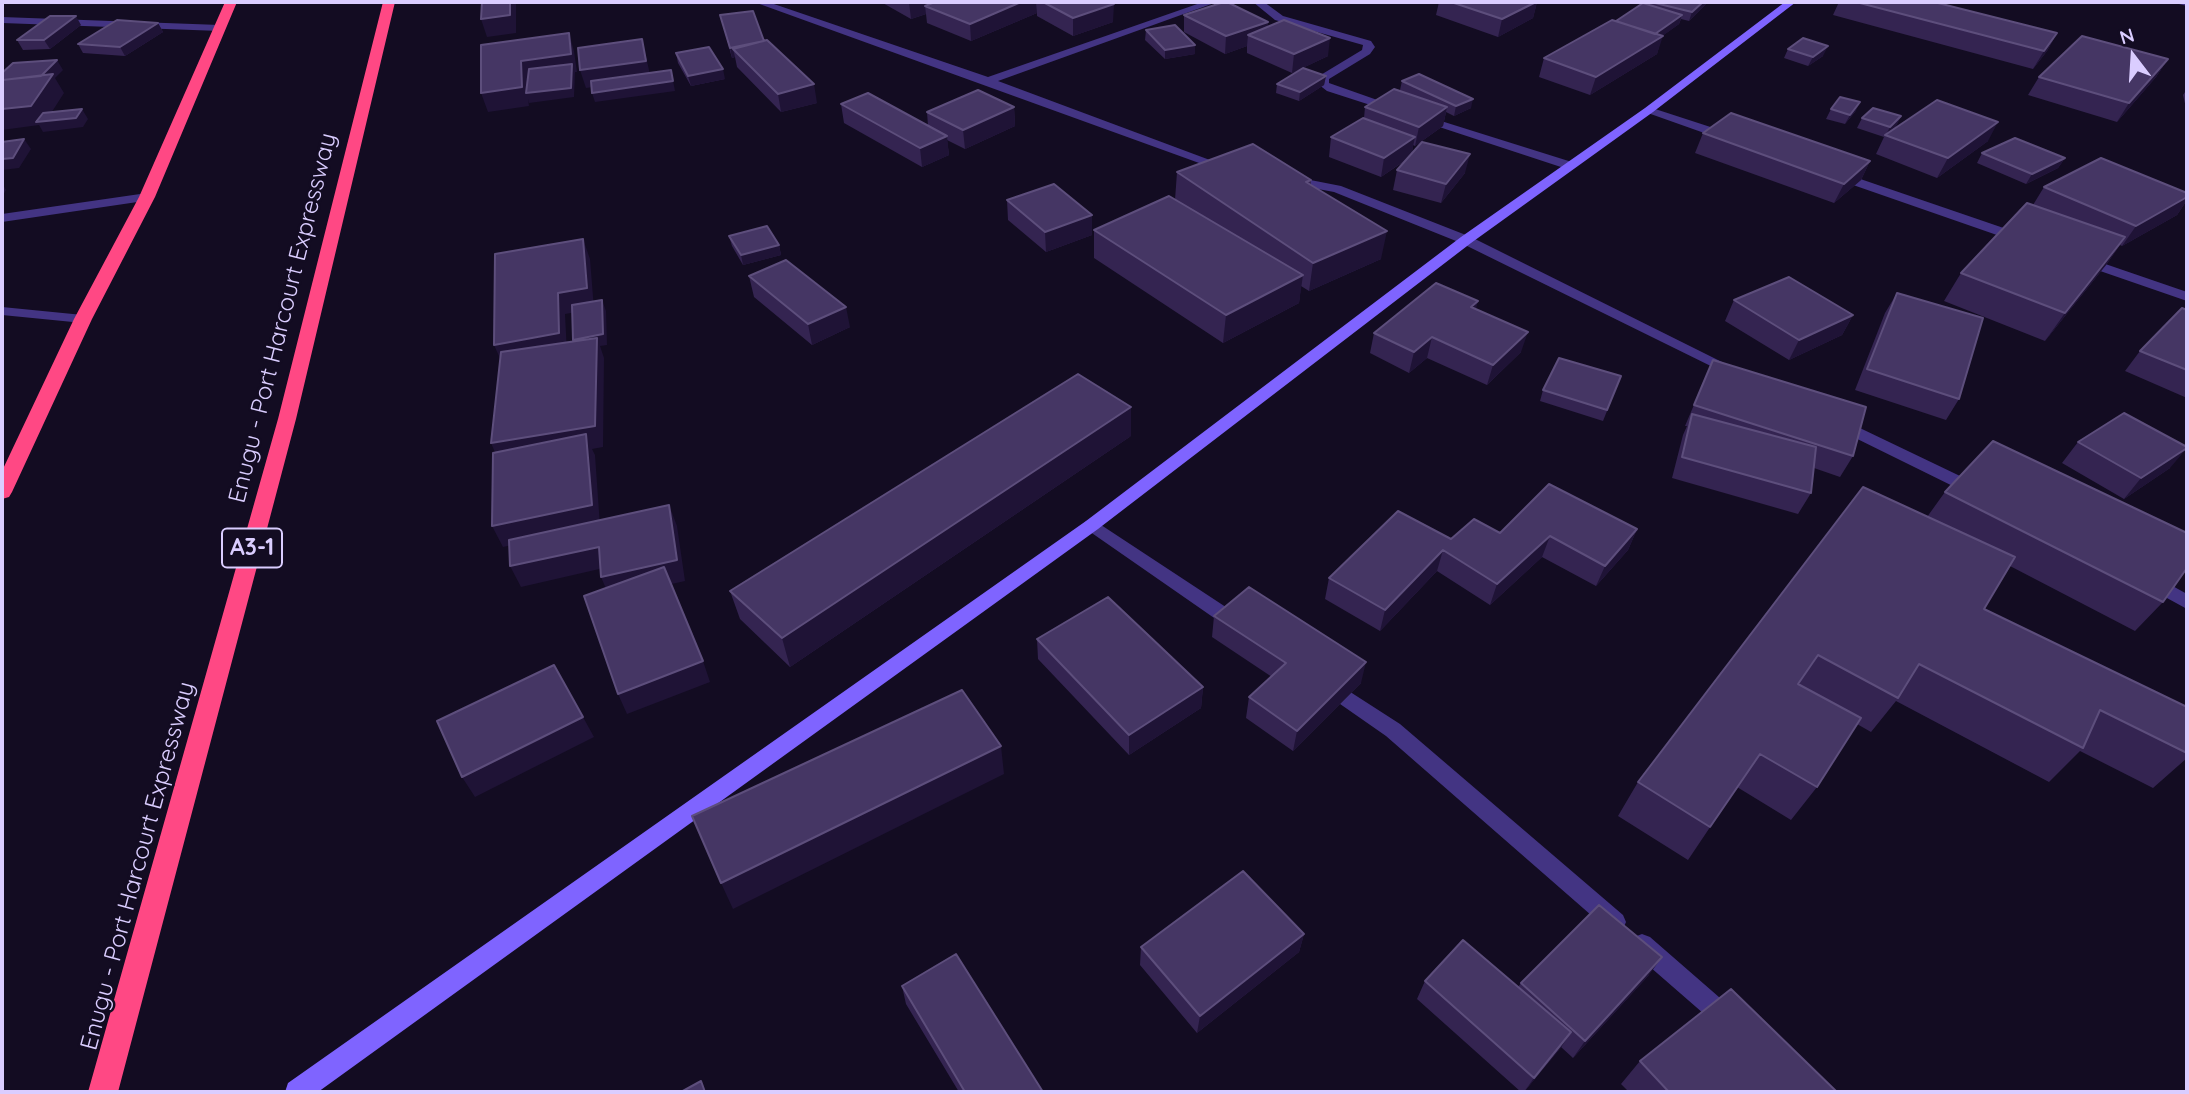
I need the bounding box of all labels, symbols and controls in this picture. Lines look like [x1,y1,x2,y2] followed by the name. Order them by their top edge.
[2098,21,2168,91] north arrow
[2117,22,2137,49] text: N
[223,130,343,506] street label: Enugu - Port Harcourt Expressway
[222,528,282,568] road number: A3-1
[75,679,201,1053] street label: Enugu - Port Harcourt Expressway

